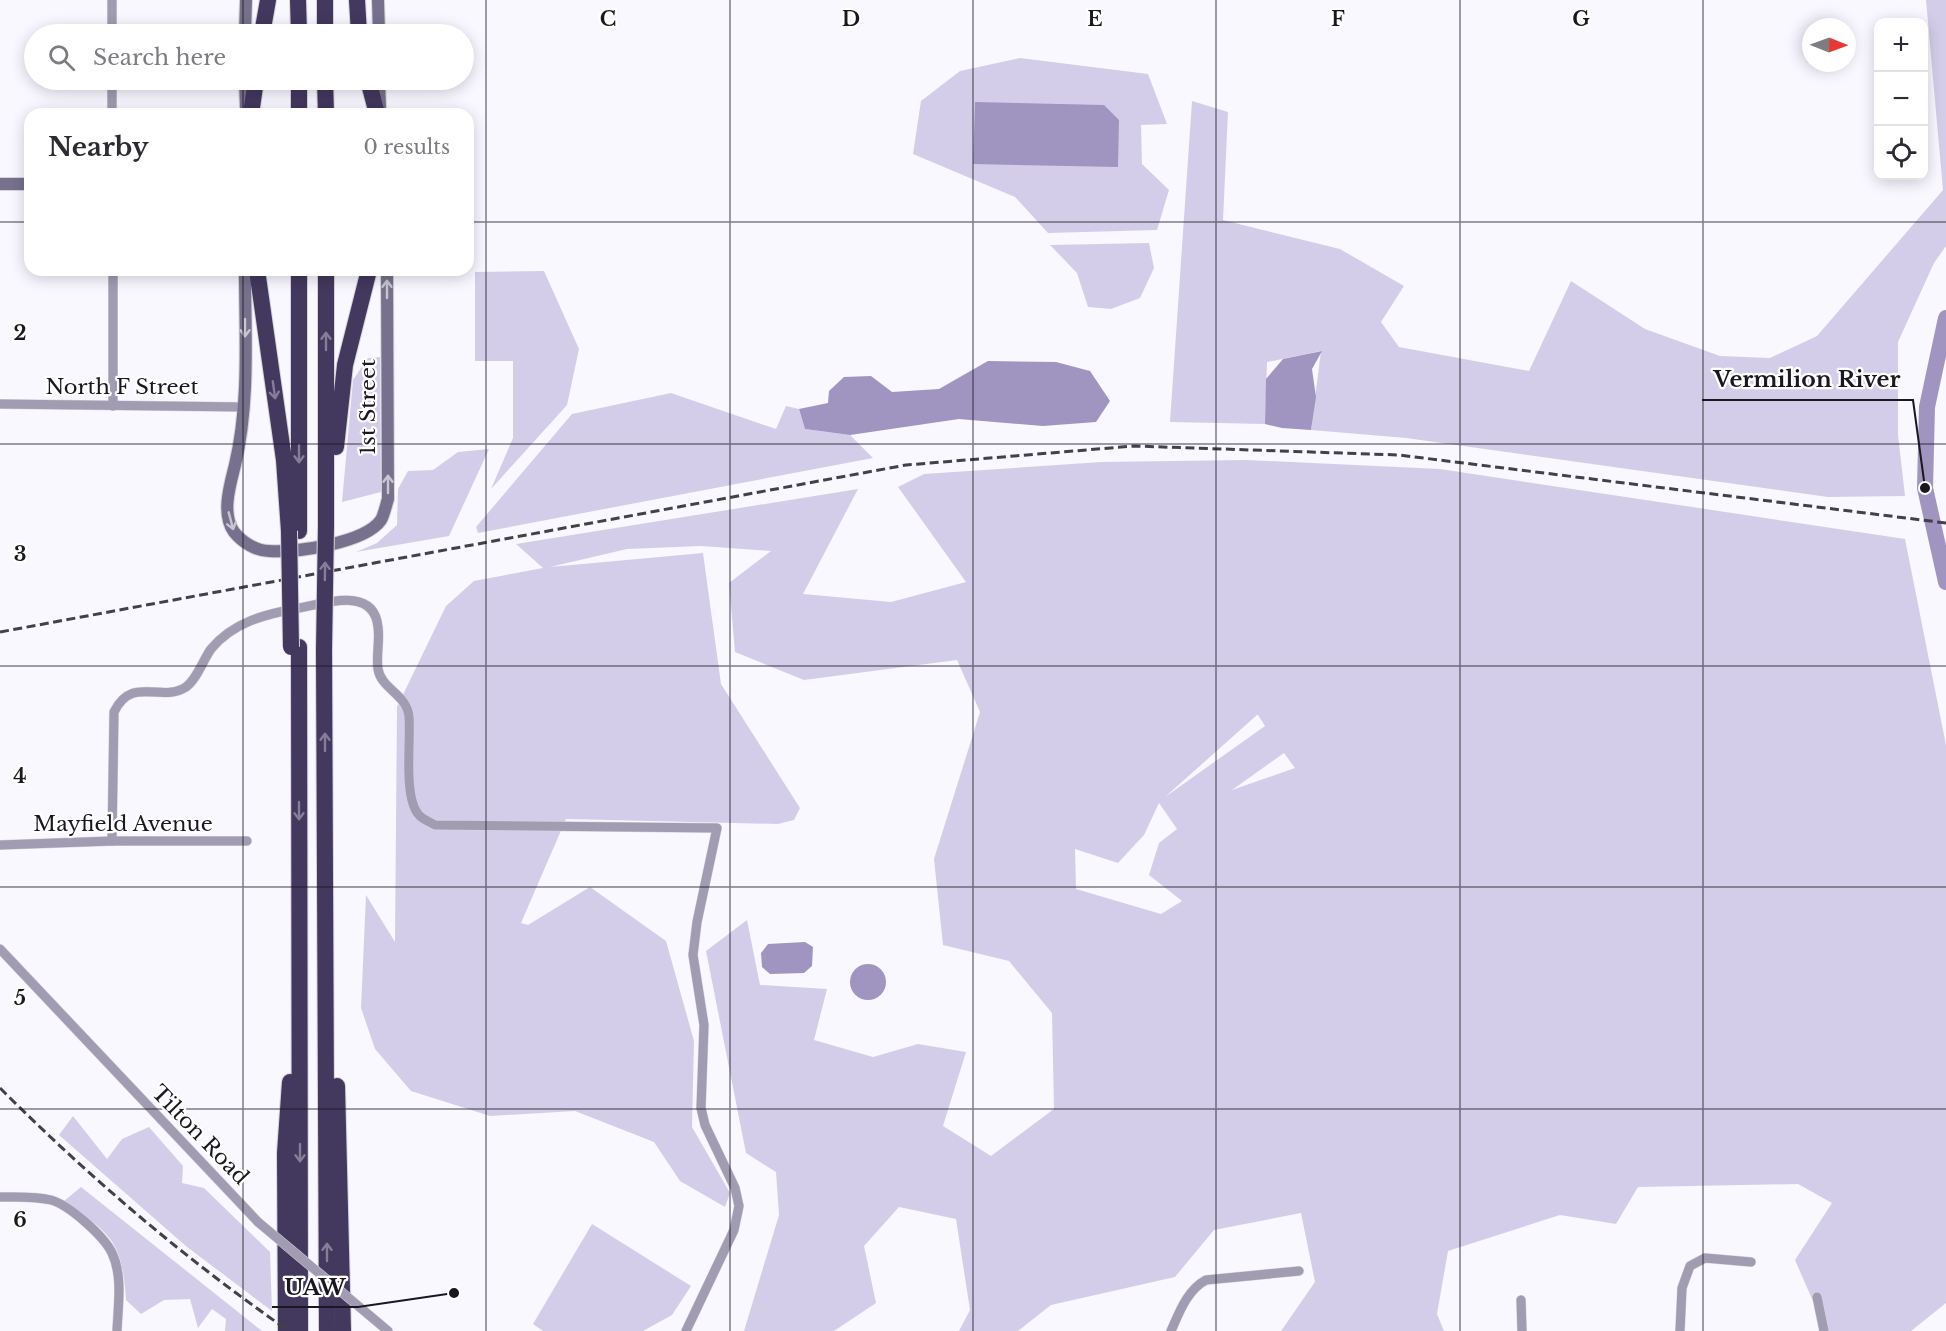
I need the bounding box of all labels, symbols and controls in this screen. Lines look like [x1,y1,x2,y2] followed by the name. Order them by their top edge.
[600,7,616,31] text: C
[842,7,860,31] text: D
[1087,7,1103,31] text: E
[1331,7,1345,31] text: F
[1572,7,1590,31] text: G
[1802,18,1856,72] north arrow
[1874,18,1928,180] map controls
[1874,18,1928,72] button: +
[24,24,474,90] search box
[45,41,78,74] icon: search
[93,44,226,71] text: Search here
[1874,72,1928,126] button: −
[1874,126,1928,180] button: locate
[48,131,149,163] text: Nearby
[364,135,450,159] text: 0 results
[381,280,393,300] one-way arrow
[239,318,251,338] one-way arrow
[13,321,27,345] text: 2
[320,332,332,352] one-way arrow
[355,359,381,455] street label: 1st Street
[1702,360,1913,400] callout: Vermilion River
[1713,366,1900,393] text: Vermilion River
[45,374,199,400] street label: North F Street
[269,380,280,400] one-way arrow
[293,444,305,464] one-way arrow
[382,475,394,495] one-way arrow
[226,512,237,531] one-way arrow
[14,542,26,566] text: 3
[320,561,331,581] one-way arrow
[319,732,331,752] one-way arrow
[13,764,27,788] text: 4
[293,800,304,820] one-way arrow
[33,811,213,837] street label: Mayfield Avenue
[14,986,26,1010] text: 5
[146,1080,254,1190] street label: Tilton Road
[294,1142,306,1162] one-way arrow
[13,1208,27,1232] text: 6
[321,1242,333,1262] one-way arrow
[272,1267,358,1307] callout: UAW
[284,1274,347,1301] text: UAW

